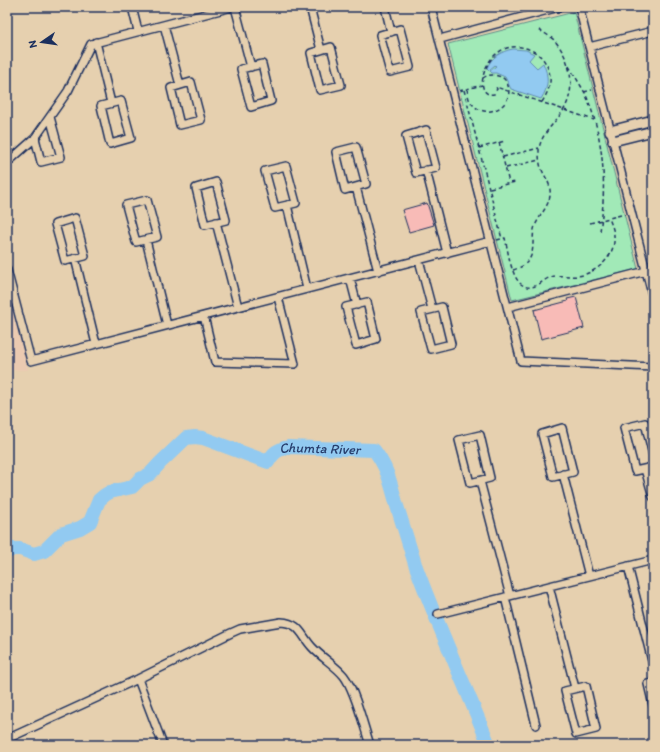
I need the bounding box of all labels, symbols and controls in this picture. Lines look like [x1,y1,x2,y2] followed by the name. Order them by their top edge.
[22,22,62,62] north arrow
[26,39,40,49] text: N
[277,439,362,459] water label: Chumta River

